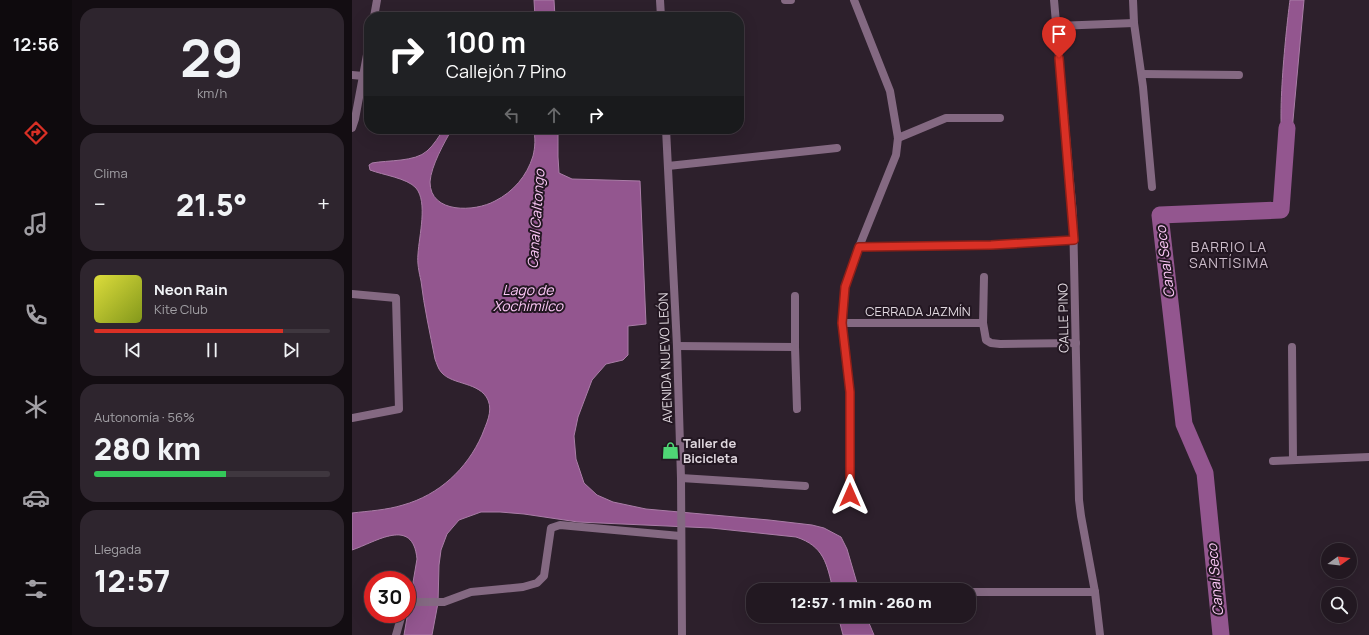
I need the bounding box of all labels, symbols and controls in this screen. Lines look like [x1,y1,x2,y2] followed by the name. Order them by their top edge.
[1042,17,1076,58] pin
[180,22,244,93] text: 29
[446,23,526,61] text: 100 m
[1048,23,1070,45] icon: arrive
[380,28,432,80] icon: right
[13,32,59,56] text: 12:56
[446,59,566,83] text: Callejón 7 Pino
[197,84,227,102] text: km/h
[501,104,523,126] icon: left
[543,104,565,126] icon: ahead
[585,104,607,126] icon: right
[22,119,50,147] icon: directions
[94,164,128,182] text: Clima
[523,168,548,269] water label: Canal Caltongo
[176,184,247,225] text: 21.5°
[94,189,106,219] text: −
[317,189,330,219] text: +
[22,210,50,238] icon: music
[1151,224,1178,299] water label: Canal Seco
[1189,237,1269,272] district label: BARRIO LA SANTÍSIMA
[154,279,228,300] text: Neon Rain
[493,280,564,315] water label: Lago de Xochimilco
[1053,282,1073,353] street label: CALLE PINO
[654,292,676,424] street label: AVENIDA NUEVO LEÓN
[154,300,208,318] text: Kite Club
[22,301,50,329] icon: phone
[865,302,971,320] street label: CERRADA JAZMÍN
[122,339,144,361] icon: previous
[201,339,223,361] icon: pause
[280,339,302,361] icon: next
[22,393,50,421] icon: climate
[94,408,195,426] text: Autonomía · 56%
[94,428,201,469] text: 280 km
[683,434,738,467] place label: Taller de Bicicleta
[660,440,680,460] shop icon: Taller de Bicicleta
[829,474,871,516] position arrow
[22,484,50,512] icon: car
[94,540,141,558] text: Llegada
[1202,542,1227,617] water label: Canal Seco
[1321,543,1357,579] north arrow
[1321,543,1357,623] map controls
[94,560,170,601] text: 12:57
[364,571,416,623] speed limit sign: 30
[22,575,50,603] icon: filters
[1321,587,1357,623] button: search
[790,592,932,613] text: 12:57 · 1 min · 260 m

